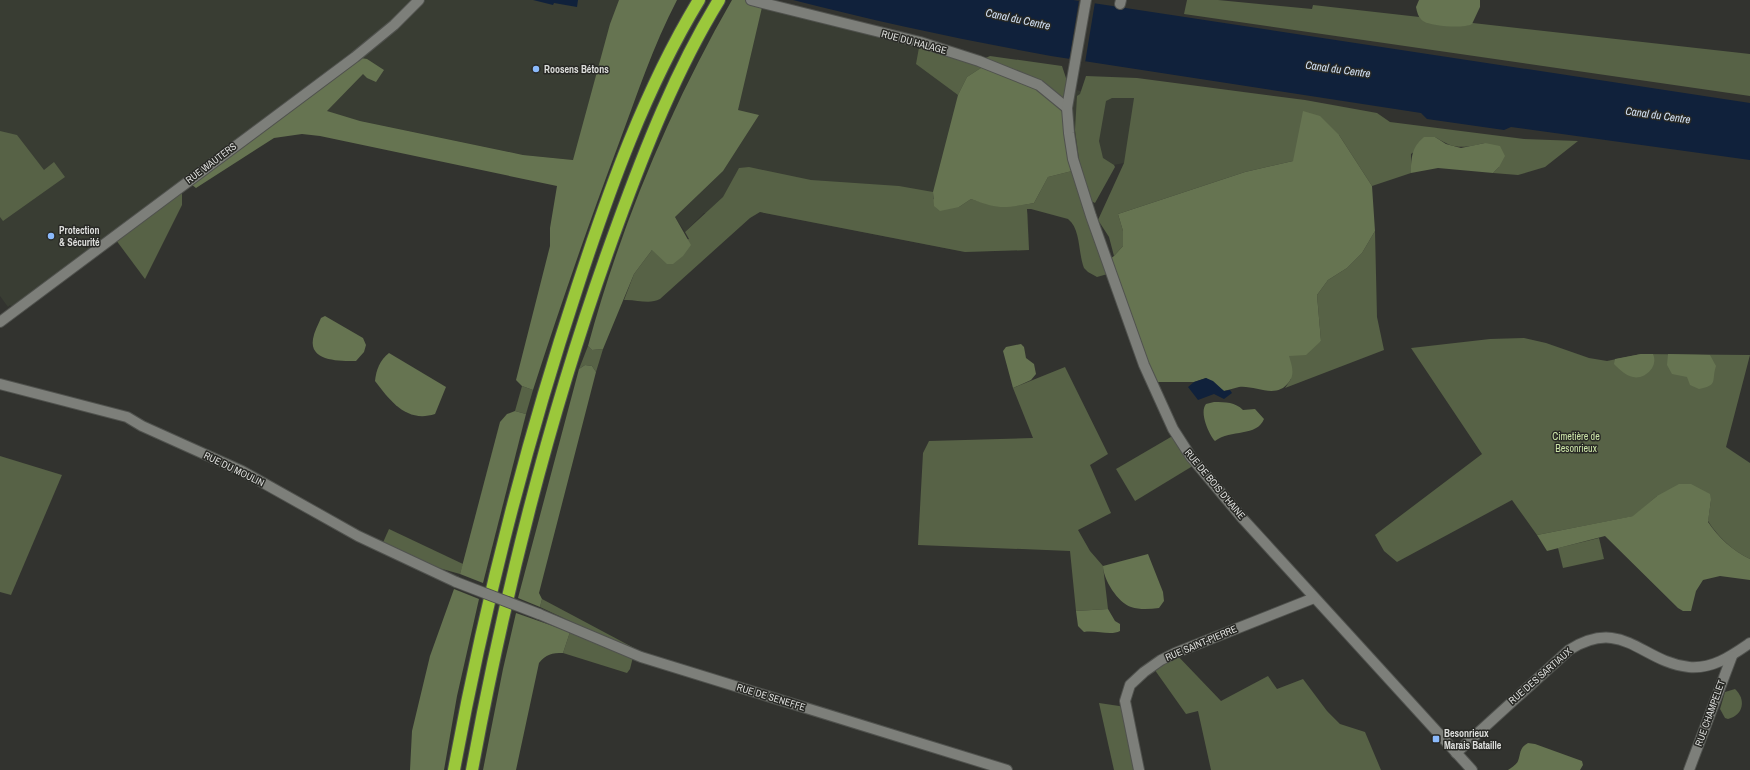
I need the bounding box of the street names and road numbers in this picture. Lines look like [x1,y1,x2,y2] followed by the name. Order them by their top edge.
[880,27,948,57] street label: RUE DU HALAGE
[183,139,239,186] street label: RUE WAUTERS
[1182,446,1248,522] street label: RUE DE BOIS D'HAINE
[202,449,266,489] street label: RUE DU MOULIN
[1163,622,1239,664] street label: RUE SAINT-PIERRE
[1506,645,1575,707] street label: RUE DES SARTIAUX
[1692,678,1728,748] street label: RUE CHAMPELET
[735,680,807,714] street label: RUE DE SENEFFE

